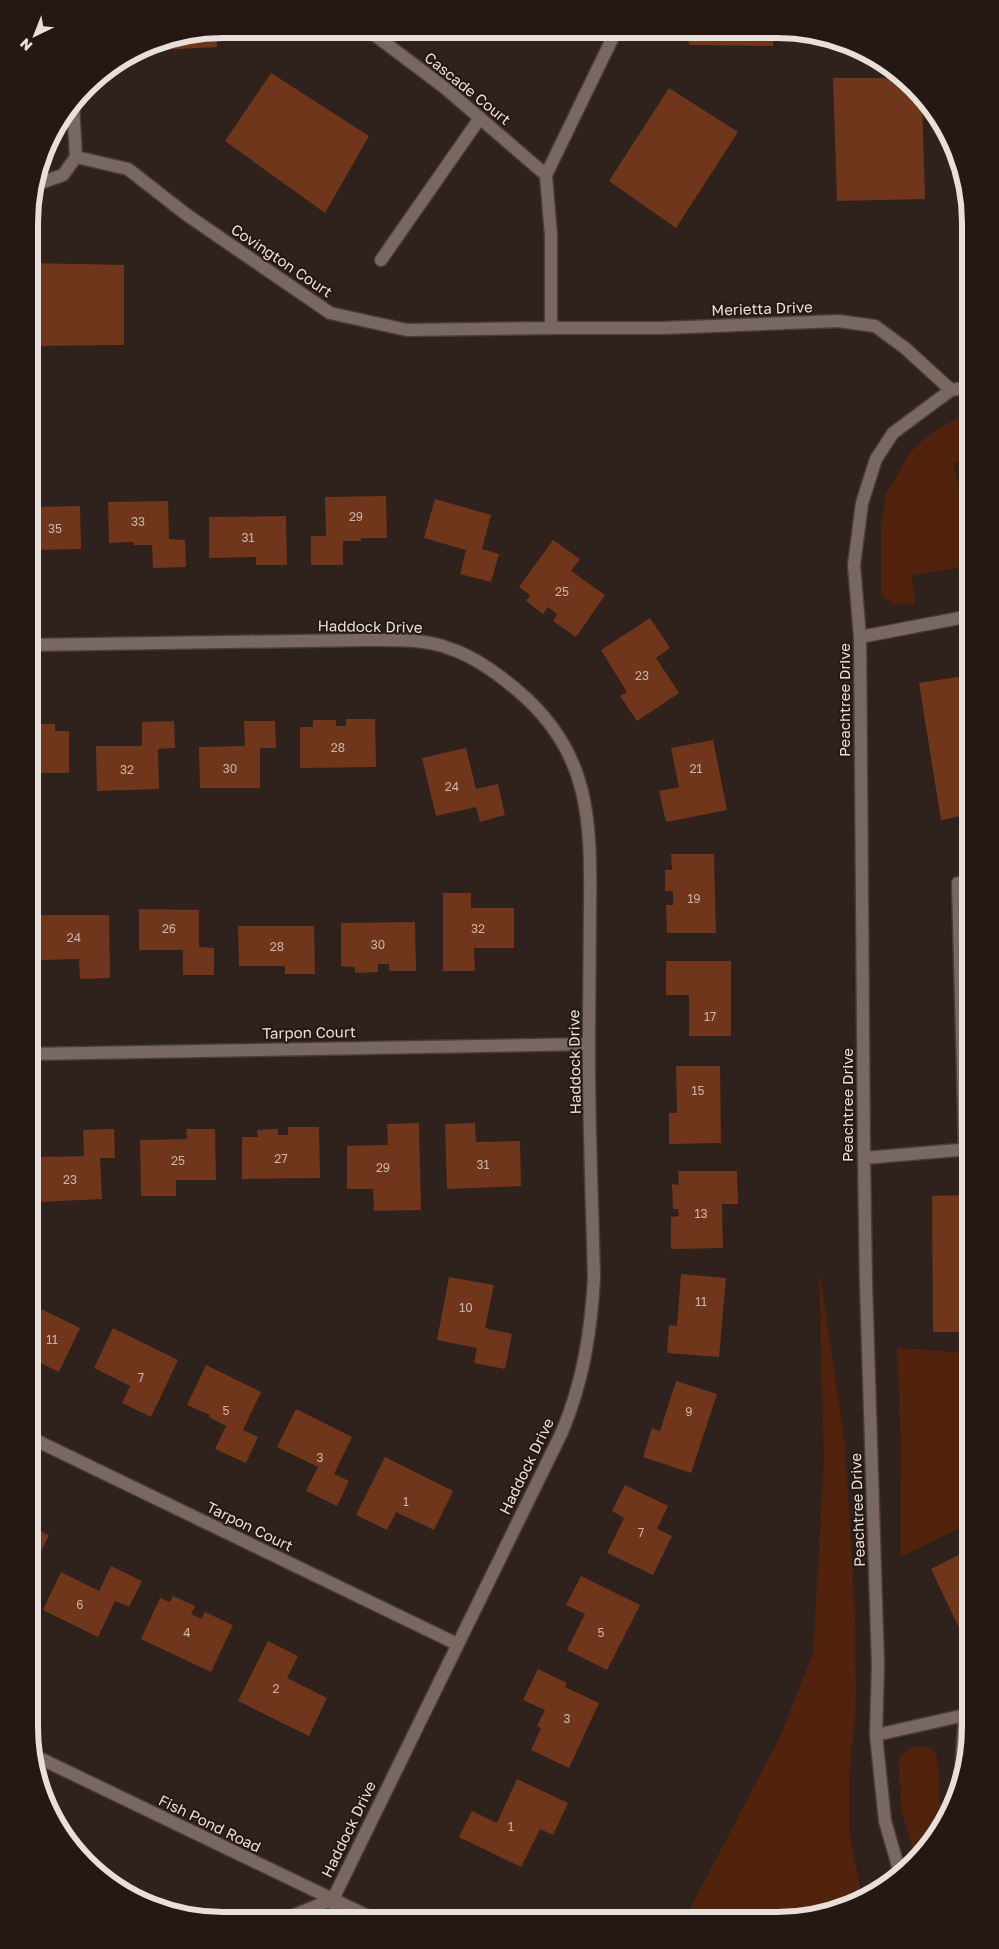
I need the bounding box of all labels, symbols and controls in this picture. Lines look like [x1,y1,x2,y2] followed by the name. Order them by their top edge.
[10,10,60,60] north arrow
[16,35,35,55] text: N
[421,48,515,128] street label: Cascade Court
[228,219,336,301] street label: Covington Court
[711,297,813,319] street label: Merietta Drive
[349,509,363,524] house number: 29
[131,514,145,529] house number: 33
[48,521,62,536] house number: 35
[242,530,255,545] house number: 31
[555,584,569,599] house number: 25
[317,616,423,636] street label: Haddock Drive
[835,643,853,757] street label: Peachtree Drive
[635,668,649,683] house number: 23
[331,740,345,755] house number: 28
[223,761,237,776] house number: 30
[690,761,703,776] house number: 21
[120,762,134,777] house number: 32
[445,779,459,794] house number: 24
[687,891,701,906] house number: 19
[162,921,176,936] house number: 26
[471,921,485,936] house number: 32
[67,930,81,945] house number: 24
[371,937,385,952] house number: 30
[270,939,284,954] house number: 28
[564,1009,584,1115] street label: Haddock Drive
[704,1009,716,1024] house number: 17
[262,1022,356,1042] street label: Tarpon Court
[838,1048,856,1162] street label: Peachtree Drive
[692,1083,704,1098] house number: 15
[274,1151,288,1166] house number: 27
[171,1153,185,1168] house number: 25
[477,1157,490,1172] house number: 31
[376,1160,390,1175] house number: 29
[63,1172,77,1187] house number: 23
[695,1206,707,1221] house number: 13
[695,1294,707,1309] house number: 11
[459,1300,473,1315] house number: 10
[46,1332,58,1347] house number: 11
[138,1370,144,1385] house number: 7
[223,1403,230,1418] house number: 5
[685,1404,693,1419] house number: 9
[495,1415,557,1517] street label: Haddock Drive
[316,1450,324,1465] house number: 3
[846,1452,868,1567] street label: Peachtree Drive
[403,1494,409,1509] house number: 1
[204,1497,296,1555] street label: Tarpon Court
[638,1525,644,1540] house number: 7
[76,1597,84,1612] house number: 6
[183,1625,191,1640] house number: 4
[598,1625,605,1640] house number: 5
[273,1681,280,1696] house number: 2
[563,1711,571,1726] house number: 3
[317,1778,379,1880] street label: Haddock Drive
[156,1790,264,1856] street label: Fish Pond Road
[508,1819,514,1834] house number: 1

